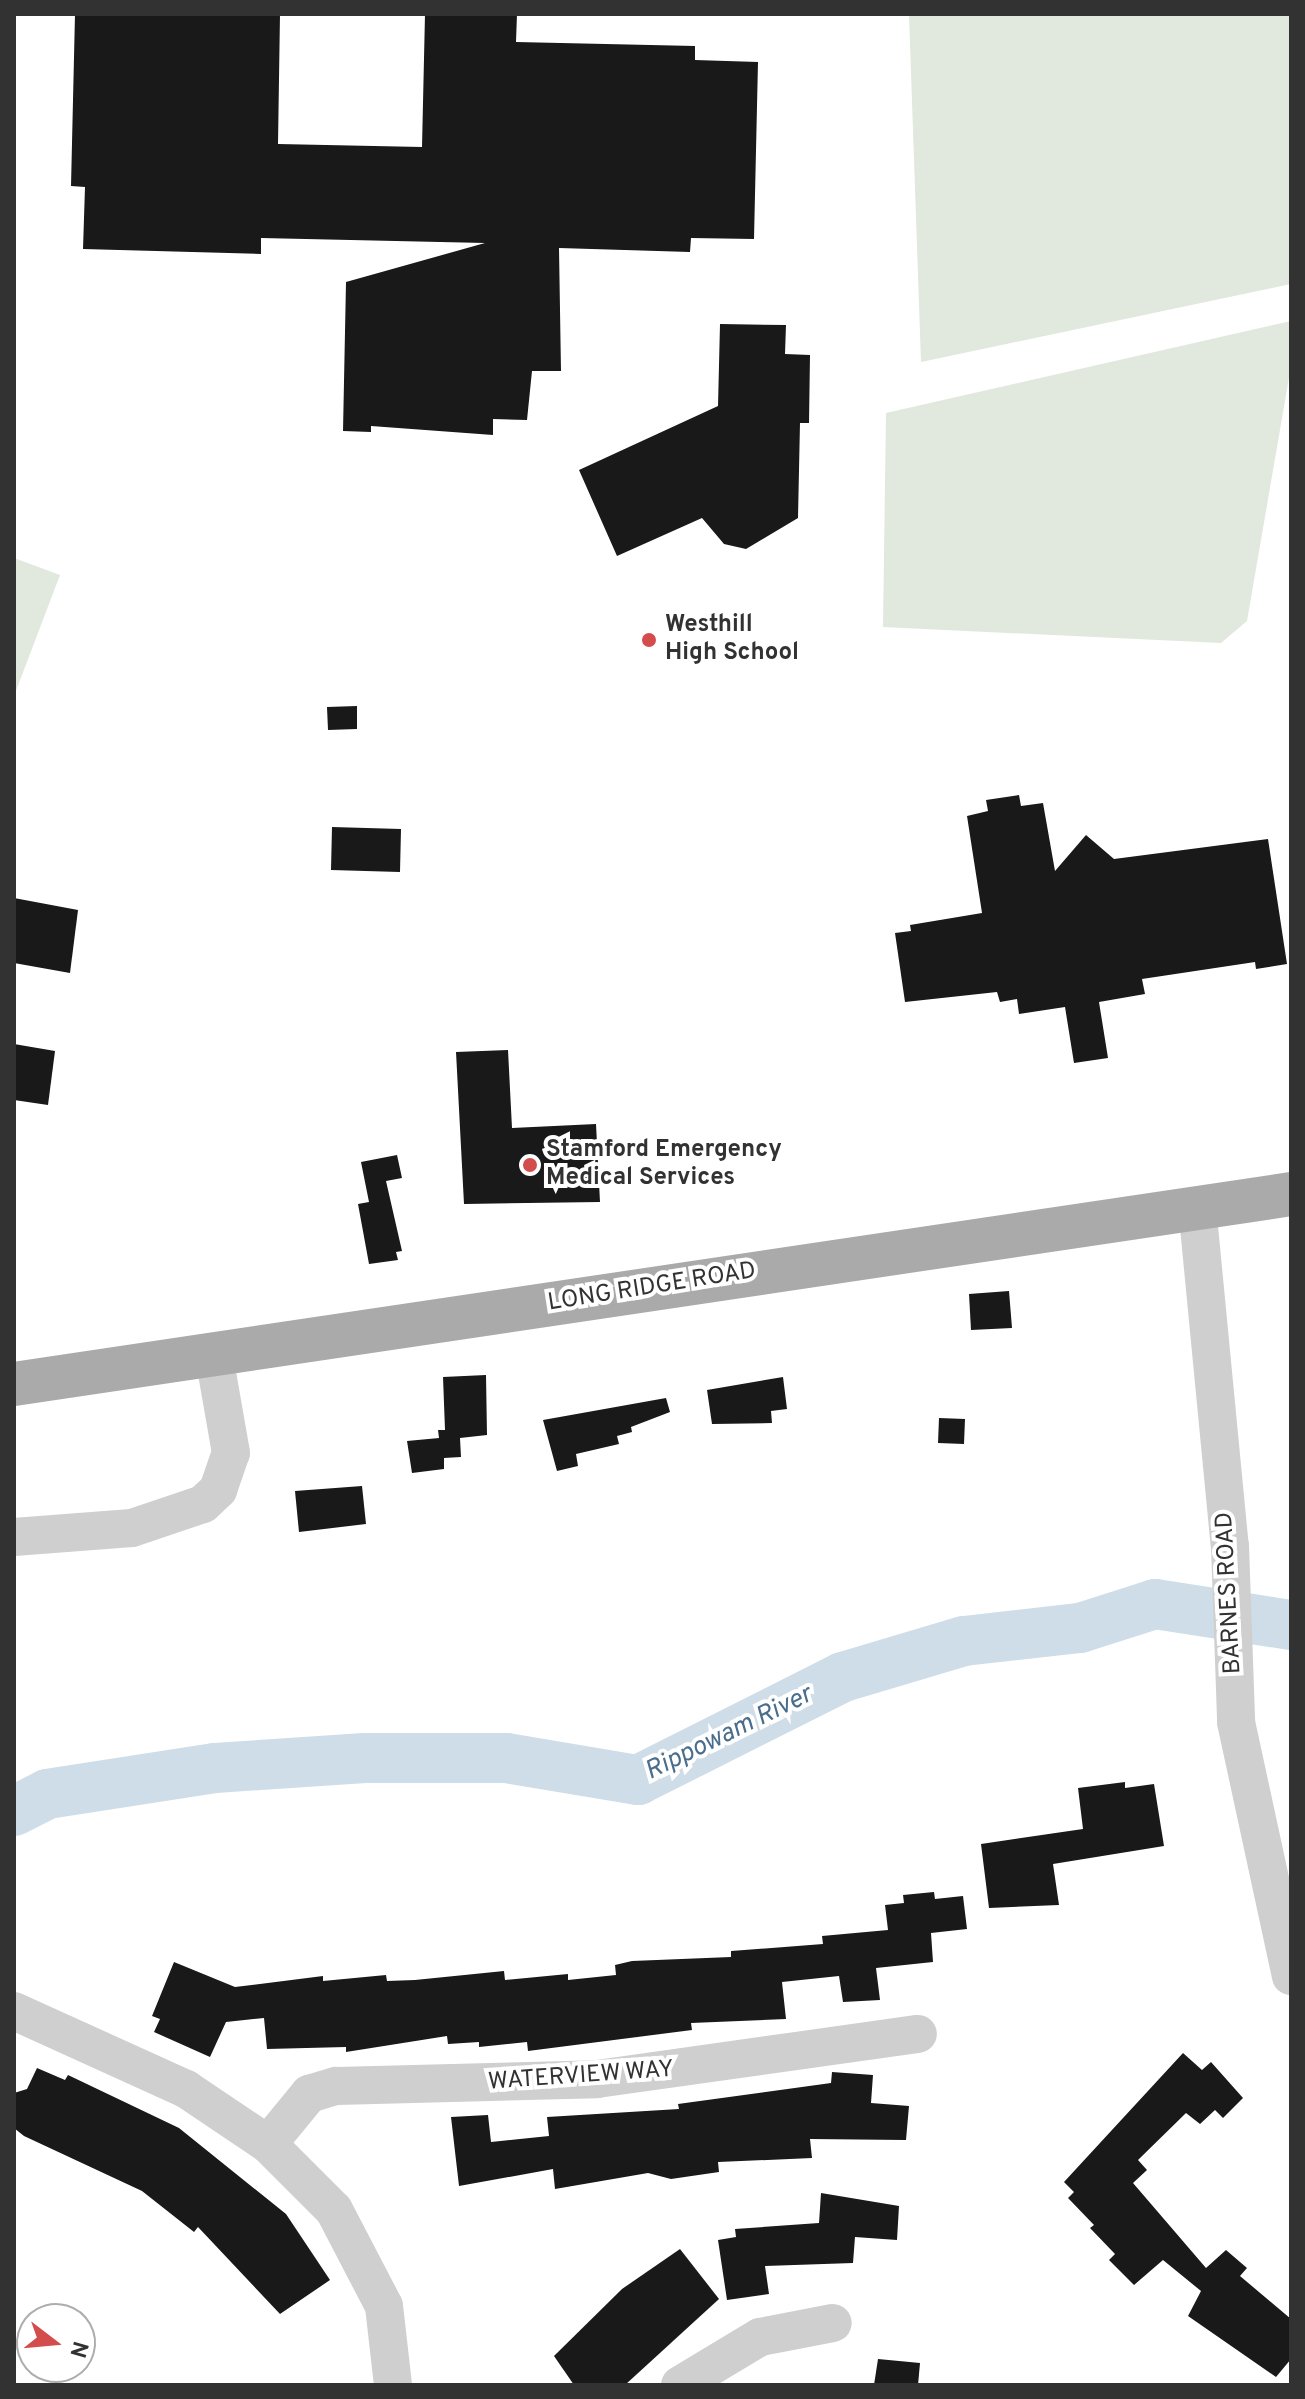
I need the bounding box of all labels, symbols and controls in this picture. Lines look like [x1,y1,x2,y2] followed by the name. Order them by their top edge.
[665,612,799,668] place label: Westhill High School
[640,631,658,649] marker: Westhill High School
[546,1137,782,1193] place label: Stamford Emergency Medical Services
[521,1156,539,1174] marker: Stamford Emergency Medical Services
[546,1257,758,1319] street label: LONG RIDGE ROAD
[1211,1511,1249,1675] street label: BARNES ROAD
[640,1680,818,1788] water label: Rippowam River
[487,2056,675,2098] street label: WATERVIEW WAY
[16,2303,96,2383] north arrow
[62,2338,93,2361] text: N

